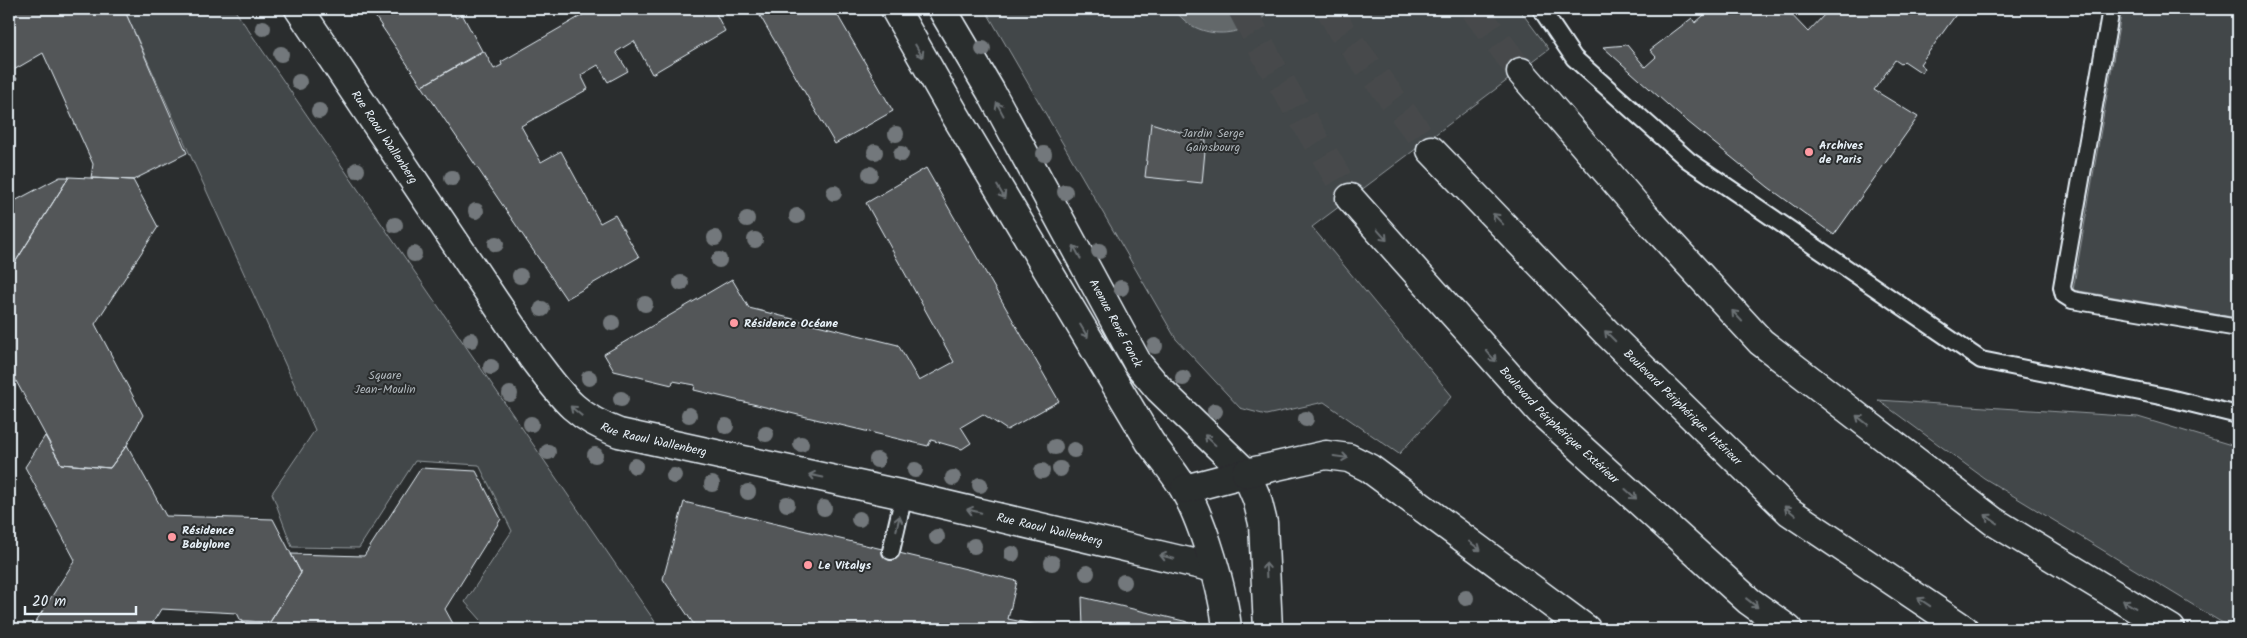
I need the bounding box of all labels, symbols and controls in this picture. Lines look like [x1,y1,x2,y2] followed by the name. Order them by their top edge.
[914,44,924,59] one-way arrow
[347,86,423,188] street label: Rue Raoul Wallenberg
[995,102,1004,117] one-way arrow
[1182,124,1245,157] park label: Jardin Serge Gainsbourg
[1819,136,1864,169] place label: Archives de Paris
[1803,146,1815,158] marker: Archives de Paris
[996,184,1006,198] one-way arrow
[1492,213,1504,226] one-way arrow
[1377,228,1388,241] one-way arrow
[1072,244,1082,259] one-way arrow
[1084,275,1148,371] street label: Avenue René Fonck
[1731,310,1743,323] one-way arrow
[744,314,838,333] place label: Résidence Océane
[728,317,740,329] marker: Résidence Océane
[1079,324,1089,339] one-way arrow
[1605,331,1617,343] one-way arrow
[1619,345,1747,470] street label: Boulevard Périphérique Intérieur
[1485,349,1496,362] one-way arrow
[1495,362,1624,489] street label: Boulevard Périphérique Extérieur
[354,366,416,399] park label: Square Jean-Moulin
[570,405,583,416] one-way arrow
[1855,415,1869,425] one-way arrow
[597,417,709,461] street label: Rue Raoul Wallenberg
[1204,434,1217,446] one-way arrow
[1333,452,1349,462] one-way arrow
[808,471,824,480] one-way arrow
[1625,488,1638,500] one-way arrow
[1784,505,1797,516] one-way arrow
[967,506,983,515] one-way arrow
[995,508,1105,551] street label: Rue Raoul Wallenberg
[1984,514,1998,524] one-way arrow
[894,515,903,531] one-way arrow
[182,521,234,554] place label: Résidence Babylone
[166,531,178,543] marker: Résidence Babylone
[1468,541,1481,552] one-way arrow
[1159,552,1175,561] one-way arrow
[818,556,871,575] place label: Le Vitalys
[802,559,814,571] marker: Le Vitalys
[1261,562,1270,578] one-way arrow
[25,583,136,615] scale bar
[32,590,66,614] text: 20 m
[1745,597,1758,608] one-way arrow
[1917,597,1931,607] one-way arrow
[2123,598,2137,608] one-way arrow

